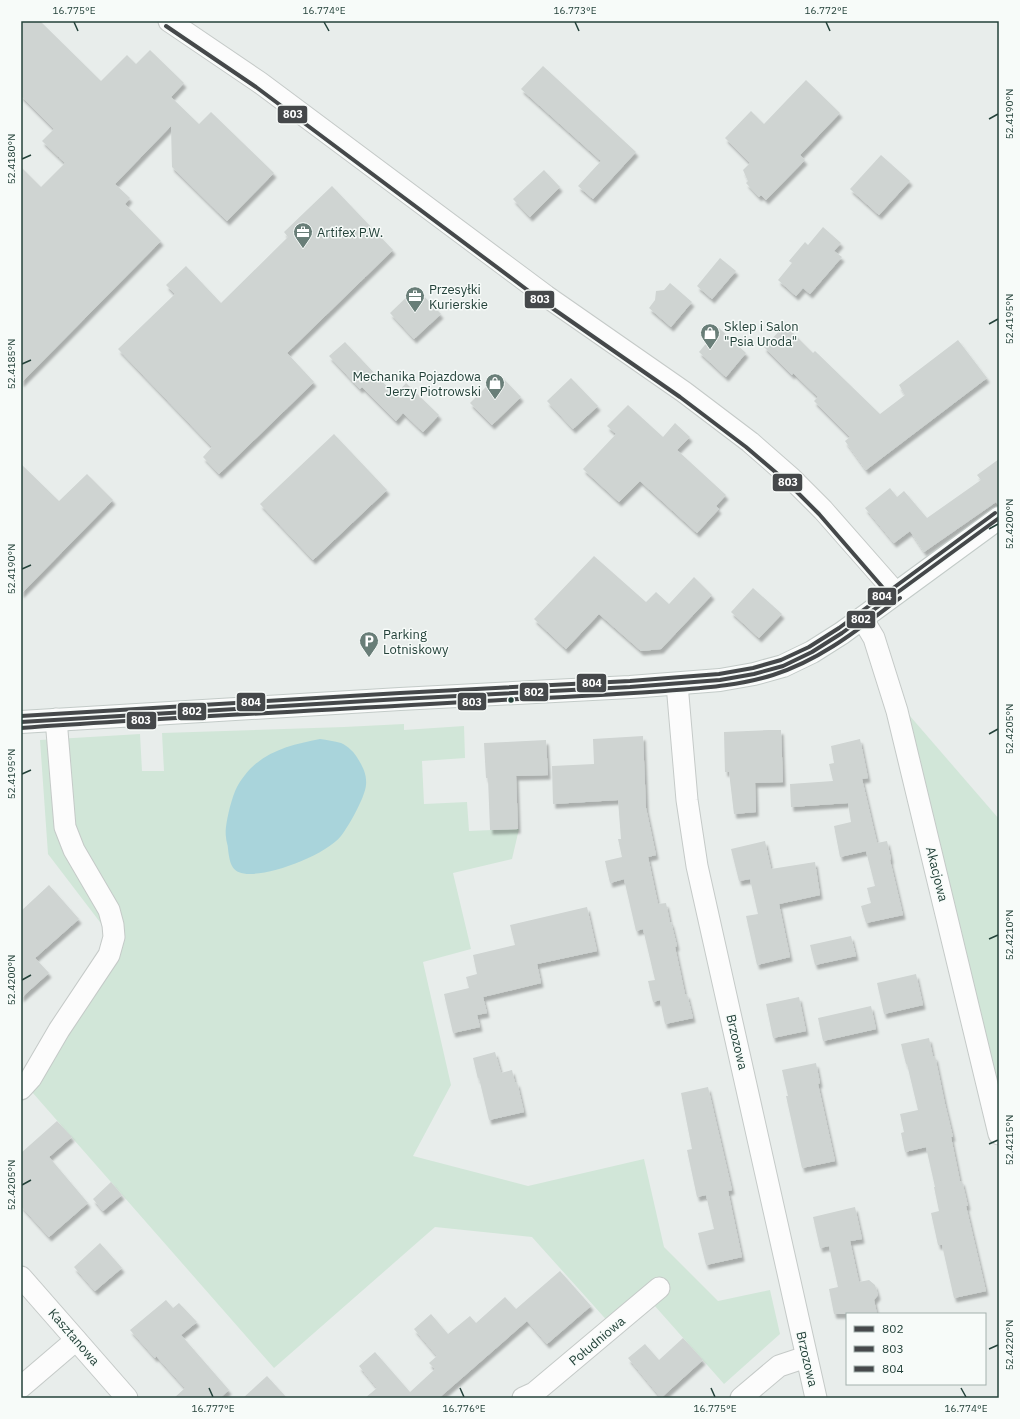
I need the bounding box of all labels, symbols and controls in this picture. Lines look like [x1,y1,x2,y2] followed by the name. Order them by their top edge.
[52,4,96,17] text: 16.775°E
[302,4,346,17] text: 16.774°E
[553,4,597,17] text: 16.773°E
[804,4,848,17] text: 16.772°E
[1003,89,1016,139] text: 52.4190°N
[277,105,308,124] line badge: 803
[283,107,303,121] text: 803
[5,134,18,184] text: 52.4180°N
[292,221,314,249] office icon: Artifex P.W.
[317,224,383,241] place label: Artifex P.W.
[429,281,488,313] place label: Przesyłki Kurierskie
[404,285,426,313] office icon: Przesyłki Kurierskie
[524,290,555,309] line badge: 803
[530,292,550,306] text: 803
[1003,294,1016,344] text: 52.4195°N
[724,318,799,350] place label: Sklep i Salon "Psia Uroda"
[699,322,721,350] shop icon: Sklep i Salon "Psia Uroda"
[5,339,18,389] text: 52.4185°N
[352,368,481,400] place label: Mechanika Pojazdowa Jerzy Piotrowski
[484,372,506,400] shop icon: Mechanika Pojazdowa Jerzy Piotrowski
[772,473,803,492] line badge: 803
[778,475,798,489] text: 803
[1003,499,1016,549] text: 52.4200°N
[5,544,18,594] text: 52.4190°N
[867,587,897,606] line badge: 804
[872,589,892,603] text: 804
[846,610,876,629] line badge: 802
[851,612,871,626] text: 802
[383,626,449,658] place label: Parking Lotniskowy
[358,630,380,658] parking icon: Parking Lotniskowy
[576,673,607,693] line badge: 804
[582,676,602,690] text: 804
[519,682,549,702] line badge: 802
[524,685,544,699] text: 802
[236,692,266,712] line badge: 804
[457,692,487,711] line badge: 803
[241,695,261,709] text: 804
[462,695,482,709] text: 803
[506,695,516,705] unlabelled marker
[177,702,207,721] line badge: 802
[182,704,202,718] text: 802
[1003,704,1016,754] text: 52.4205°N
[126,711,157,730] line badge: 803
[131,713,151,727] text: 803
[5,749,18,799] text: 52.4195°N
[922,845,952,903] street label: Akacjowa
[1003,910,1016,960] text: 52.4210°N
[5,955,18,1005] text: 52.4200°N
[722,1013,752,1071] street label: Brzozowa
[1003,1115,1016,1165] text: 52.4215°N
[5,1160,18,1210] text: 52.4205°N
[45,1305,103,1369] street label: Kasztanowa
[565,1313,629,1369] street label: Południowa
[846,1313,986,1385] legend
[1003,1320,1016,1370] text: 52.4220°N
[882,1321,904,1336] text: 802
[792,1330,822,1388] street label: Brzozowa
[882,1341,904,1356] text: 803
[882,1361,904,1376] text: 804
[191,1402,235,1415] text: 16.777°E
[442,1402,486,1415] text: 16.776°E
[693,1402,737,1415] text: 16.775°E
[944,1402,988,1415] text: 16.774°E

